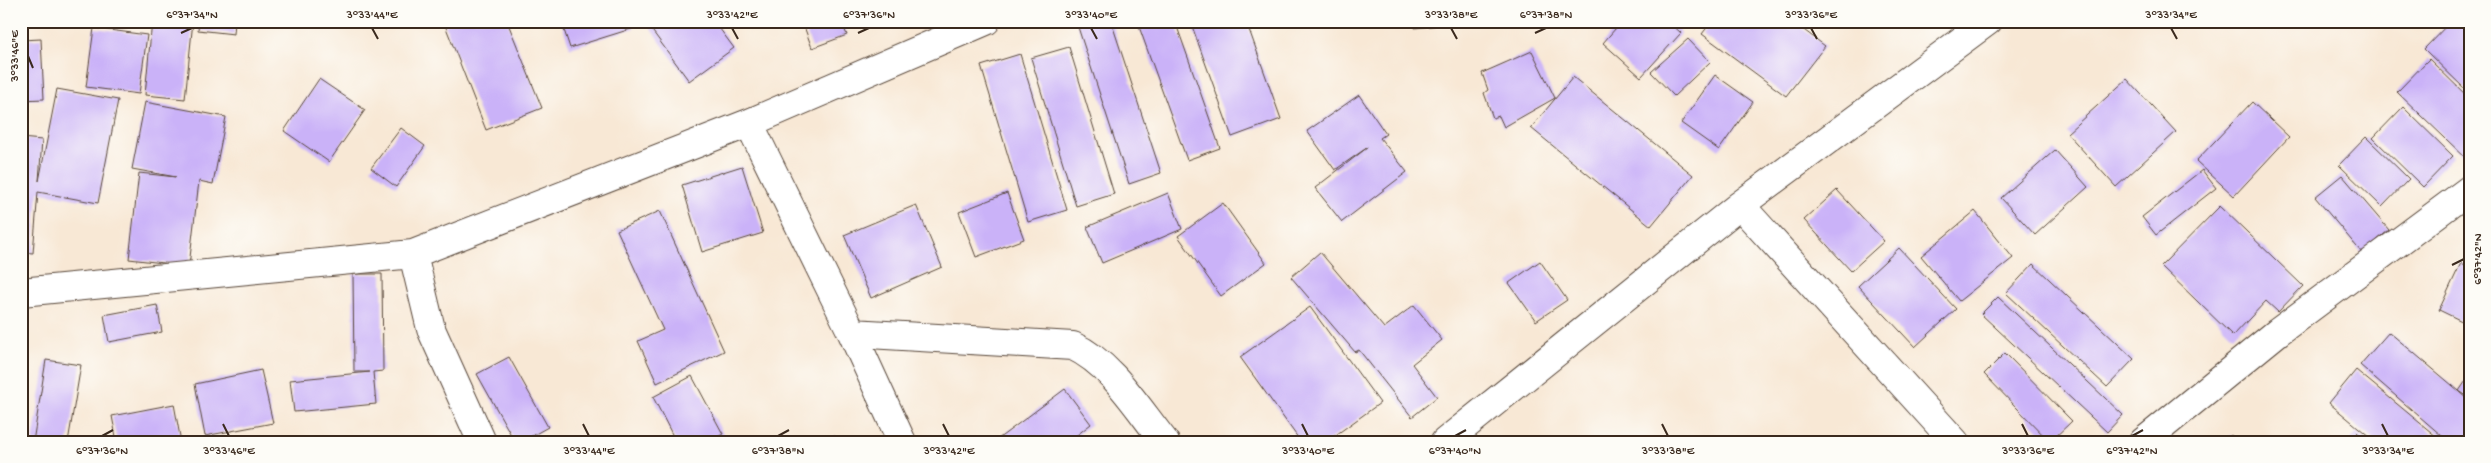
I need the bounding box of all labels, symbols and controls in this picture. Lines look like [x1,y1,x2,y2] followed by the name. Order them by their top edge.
[166,9,218,23] text: 6°37'34"N
[346,9,398,23] text: 3°33'44"E
[705,9,758,23] text: 3°33'42"E
[843,9,895,23] text: 6°37'36"N
[1064,9,1118,23] text: 3°33'40"E
[1424,9,1478,23] text: 3°33'38"E
[1520,9,1572,23] text: 6°37'38"N
[1784,9,1837,23] text: 3°33'36"E
[2144,9,2197,23] text: 3°33'34"E
[9,30,23,83] text: 3°33'46"E
[2472,233,2486,285] text: 6°37'42"N
[76,445,128,459] text: 6°37'36"N
[202,445,255,459] text: 3°33'46"E
[563,445,615,459] text: 3°33'44"E
[752,445,804,459] text: 6°37'38"N
[922,445,975,459] text: 3°33'42"E
[1281,445,1335,459] text: 3°33'40"E
[1429,445,1481,459] text: 6°37'40"N
[1641,445,1695,459] text: 3°33'38"E
[2001,445,2054,459] text: 3°33'36"E
[2106,445,2158,459] text: 6°37'42"N
[2361,445,2414,459] text: 3°33'34"E

